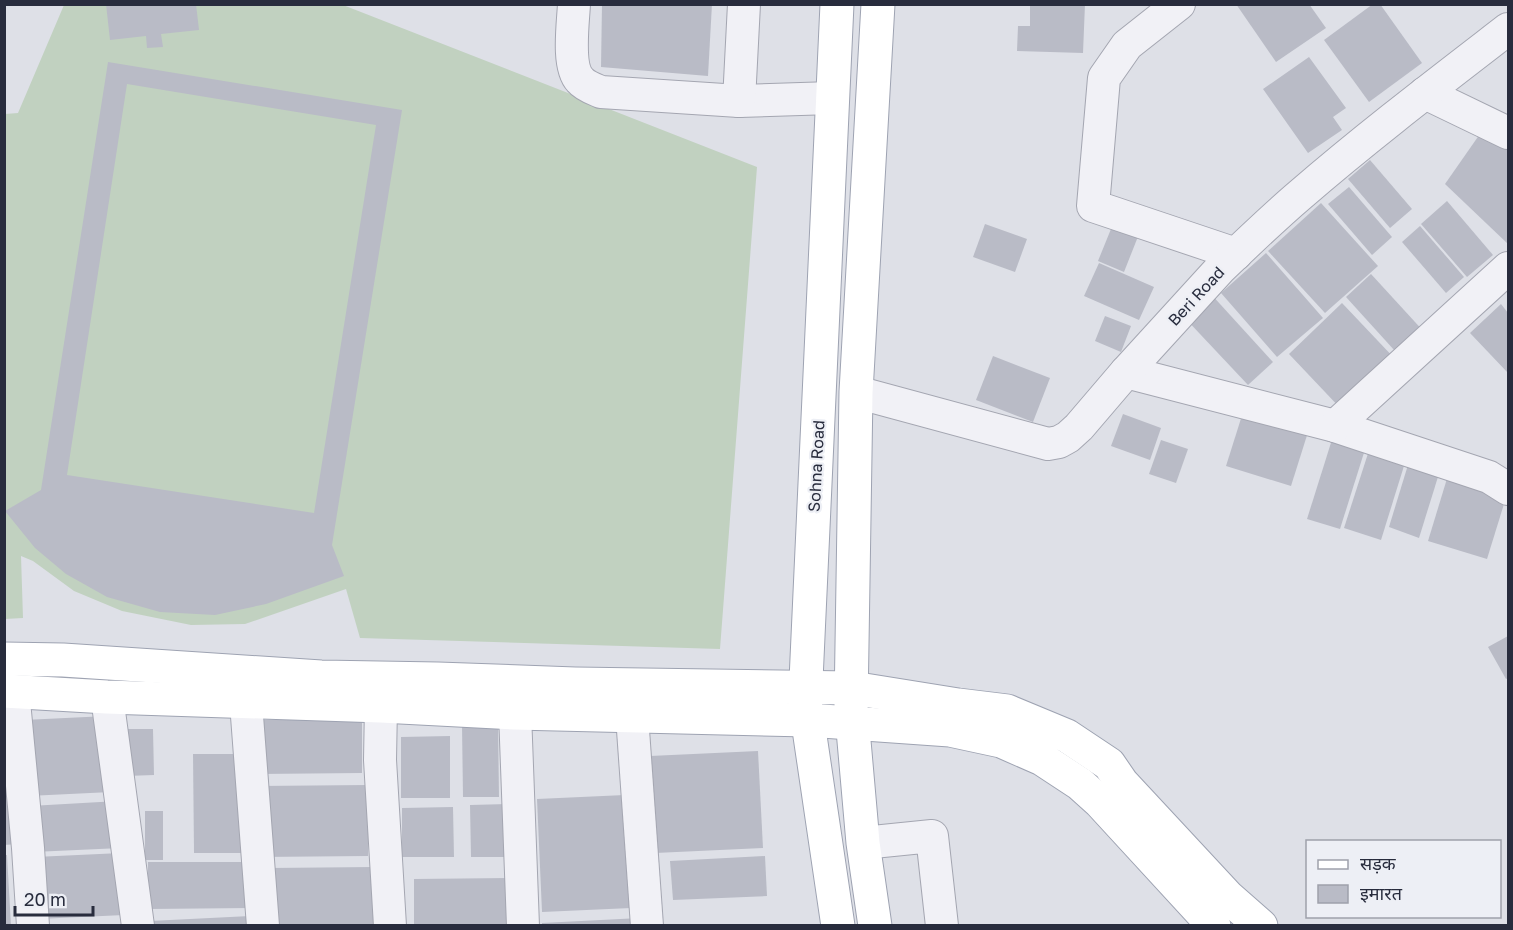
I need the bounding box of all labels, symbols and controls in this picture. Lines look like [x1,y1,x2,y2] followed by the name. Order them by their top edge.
[1164,262,1228,330] street label: Beri Road
[804,420,828,512] street label: Sohna Road
[1306,840,1501,918] legend
[1360,852,1397,874] text: सड़क
[15,879,93,917] scale bar
[1360,882,1403,904] text: इमारत
[24,888,66,910] text: 20 m

